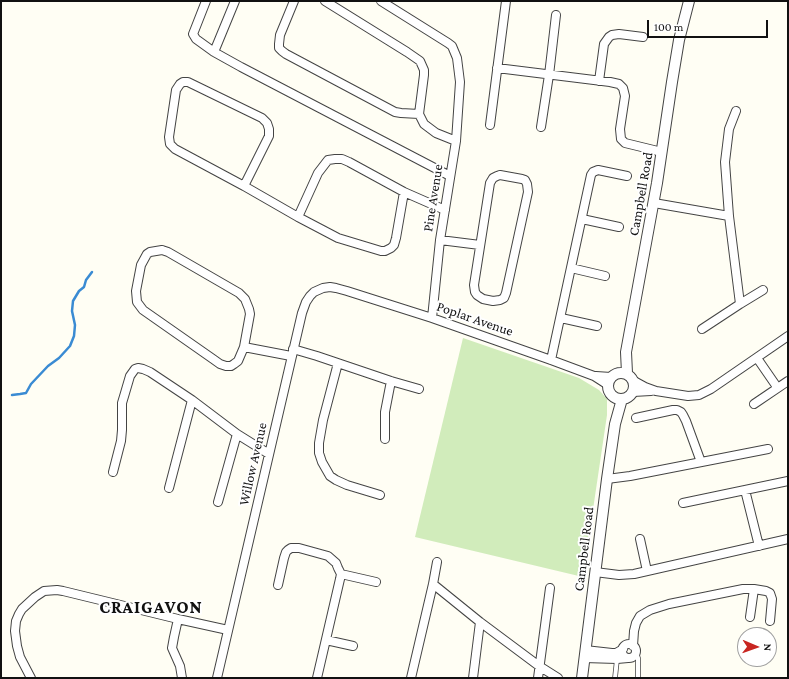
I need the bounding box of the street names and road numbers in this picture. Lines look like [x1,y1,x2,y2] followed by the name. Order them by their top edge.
[625,151,657,237] street label: Campbell Road
[419,163,447,233] street label: Pine Avenue
[434,298,516,340] street label: Poplar Avenue
[235,421,271,507] street label: Willow Avenue
[570,506,598,592] street label: Campbell Road

